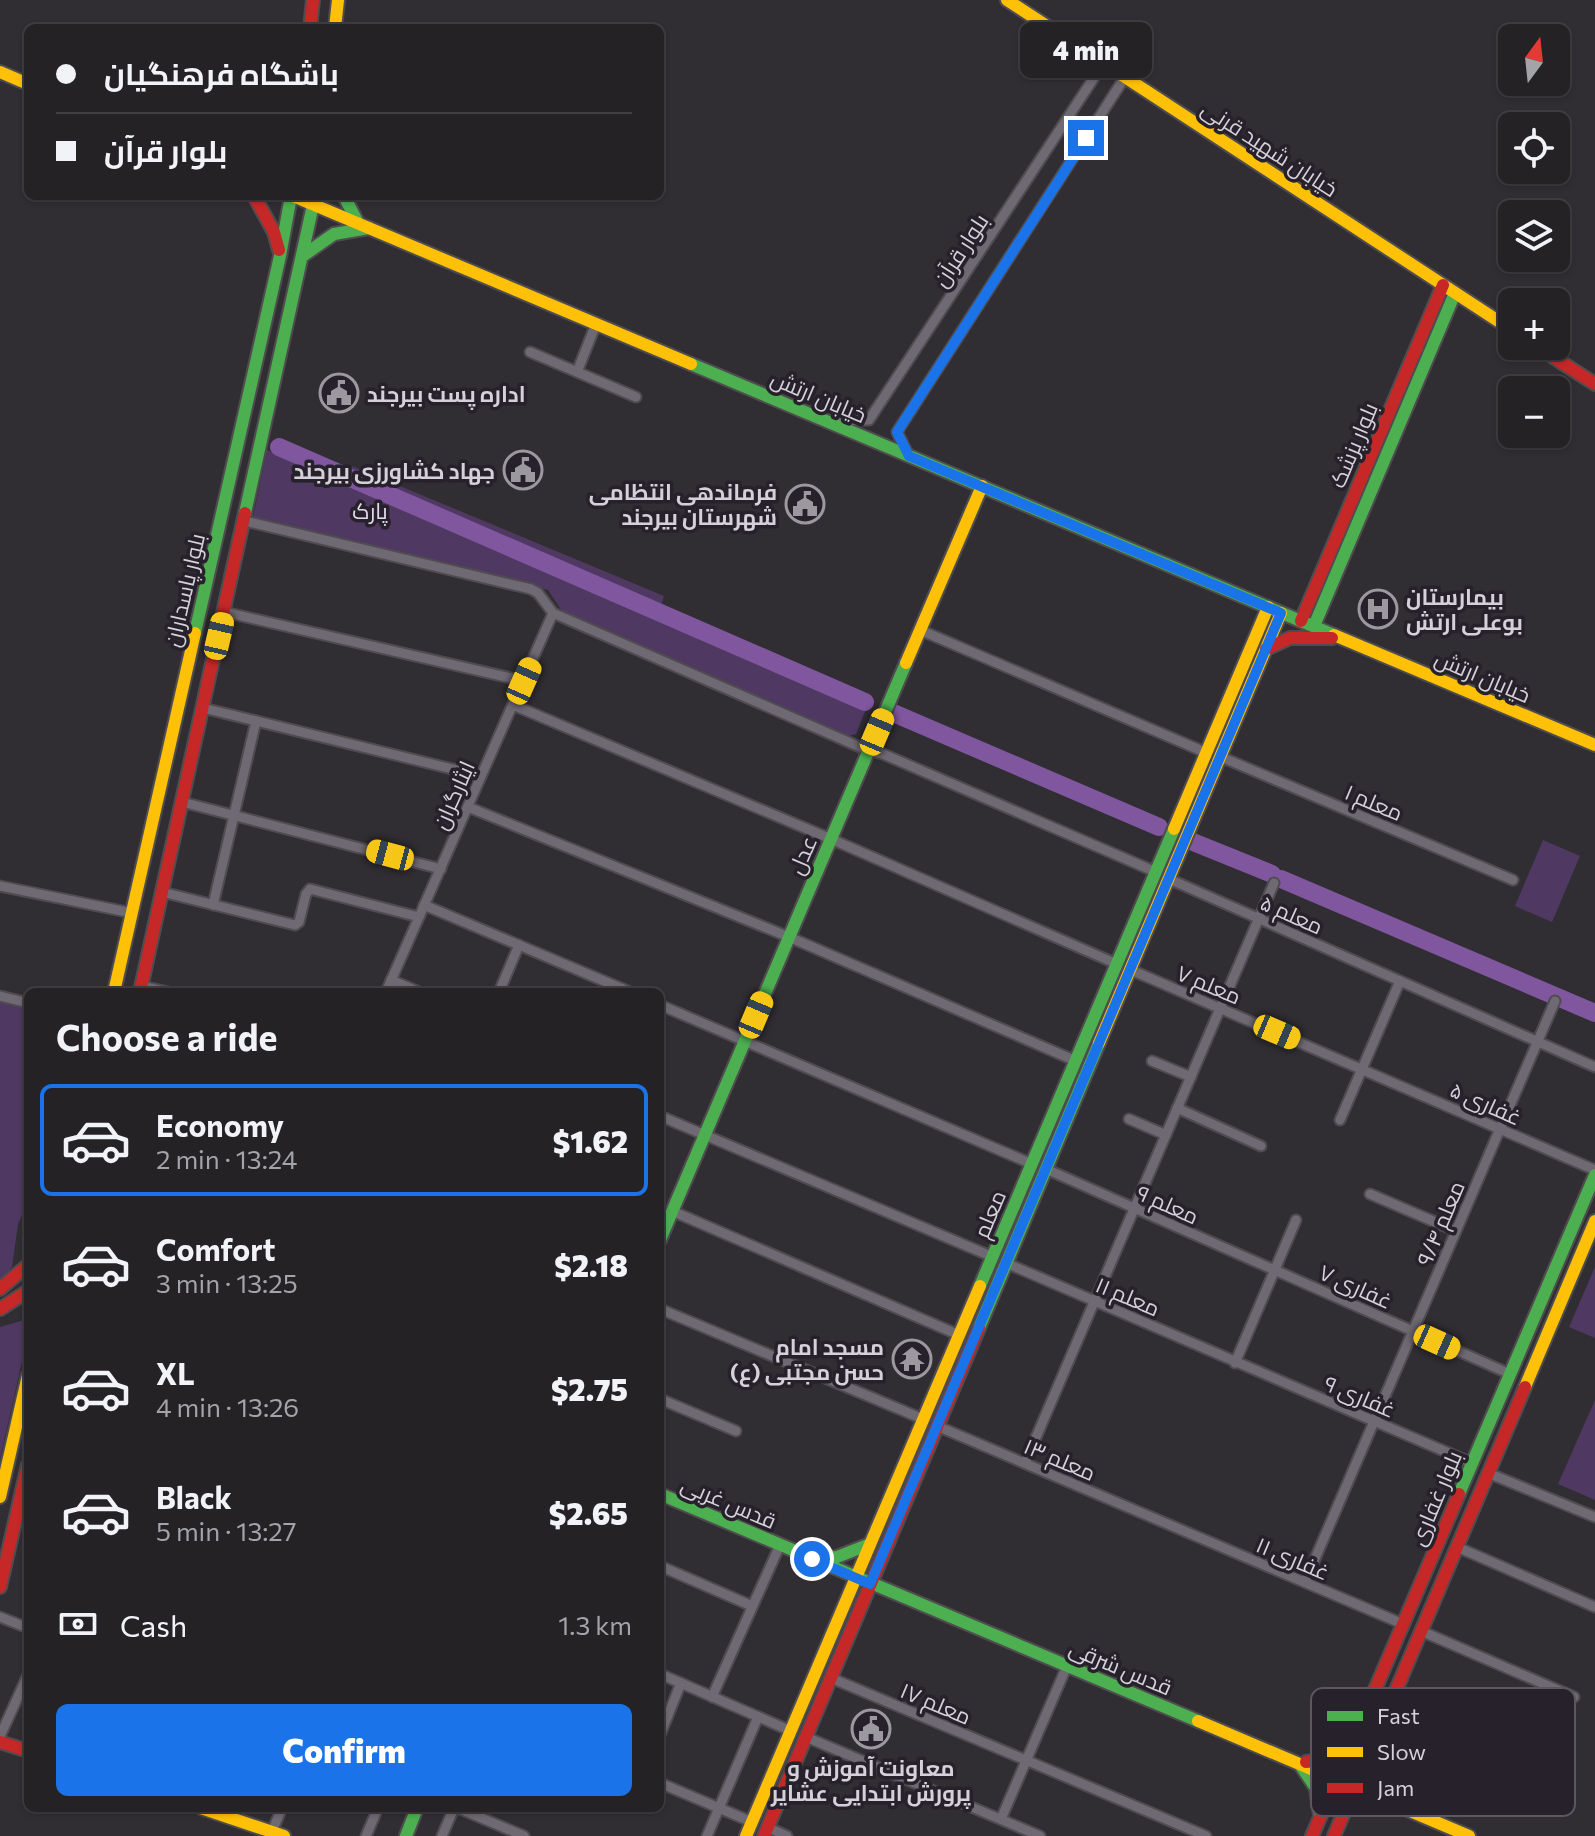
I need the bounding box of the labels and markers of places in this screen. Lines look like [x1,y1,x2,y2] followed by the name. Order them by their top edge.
[318,372,360,414] public building icon: اداره پست بیرجند
[367,380,526,410] place label: اداره پست بیرجند
[502,449,544,491] public building icon: جهاد کشاورزی بیرجند
[293,457,495,485] place label: جهاد کشاورزی بیرجند
[589,478,777,531] place label: فرماندهی انتظامی شهرستان بیرجند
[784,483,826,525] public building icon: فرماندهی انتظامی شهرستان بیرجند
[1406,583,1523,636] place label: بیمارستان بوعلی ارتش
[1357,588,1399,630] hospital icon: بیمارستان بوعلی ارتش
[730,1333,884,1387] place label: مسجد امام حسن مجتبی (ع)
[891,1338,933,1380] temple icon: مسجد امام حسن مجتبی (ع)
[850,1708,892,1750] public building icon: معاونت آموزش و پرورش ابتدایی عشایر
[770,1754,971,1809] place label: معاونت آموزش و پرورش ابتدایی عشایر

